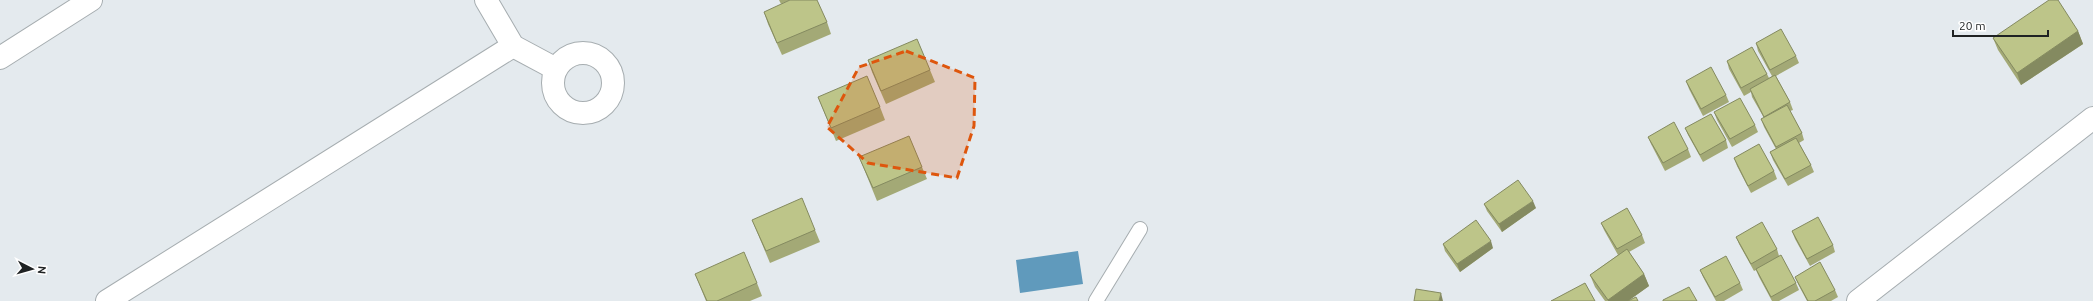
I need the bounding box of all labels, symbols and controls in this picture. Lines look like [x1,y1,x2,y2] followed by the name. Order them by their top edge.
[1953,12,2048,38] scale bar
[1959,19,1986,32] text: 20 m
[12,249,52,289] north arrow
[36,265,48,275] text: N

